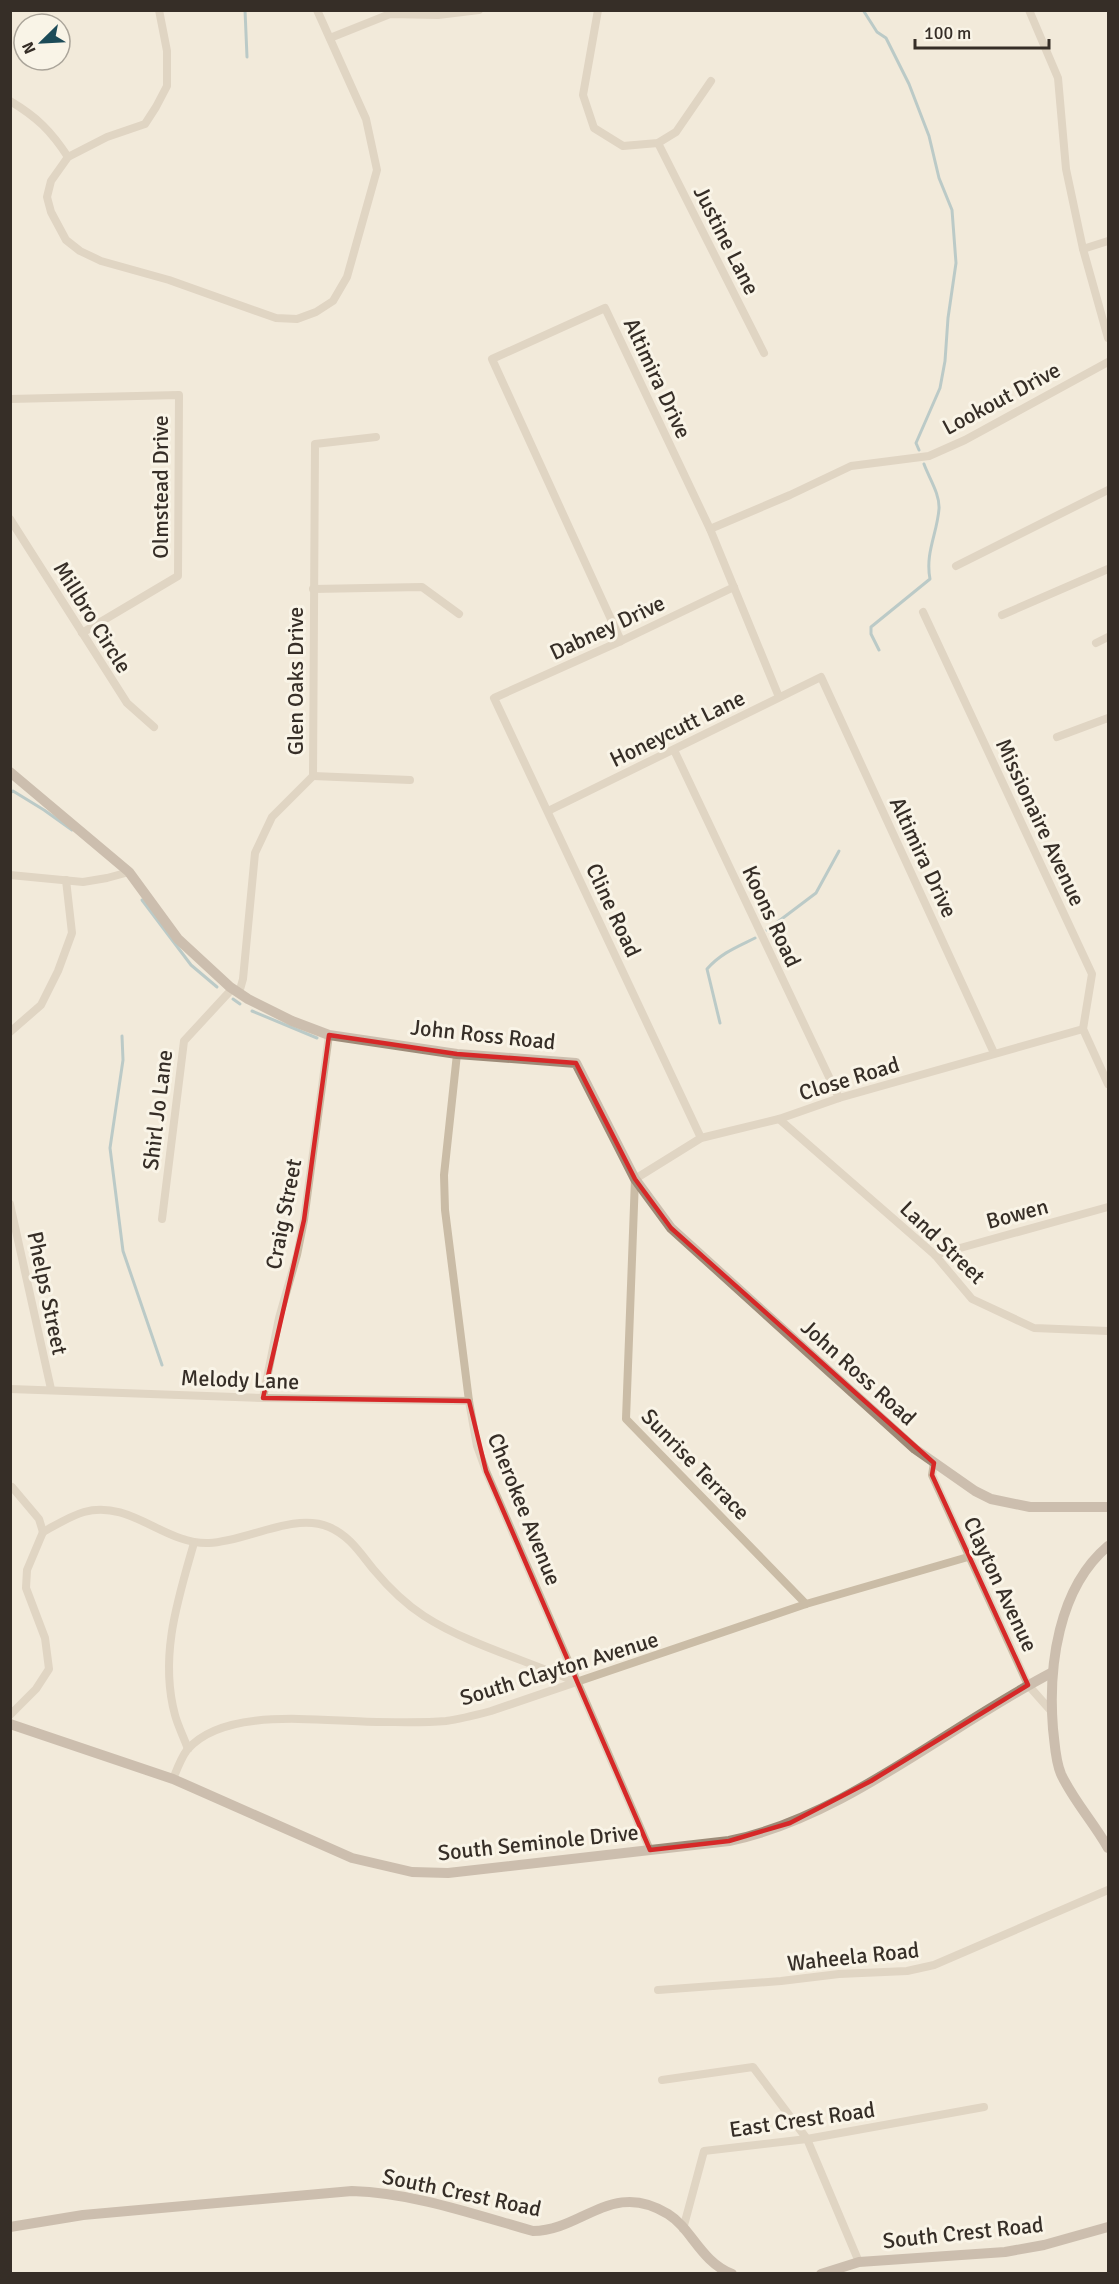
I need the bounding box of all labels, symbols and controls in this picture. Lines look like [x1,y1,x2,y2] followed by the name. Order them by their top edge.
[12,12,72,72] north arrow
[915,12,1048,50] scale bar
[924,22,971,44] text: 100 m
[18,39,41,57] text: N
[688,181,766,299] street label: Justine Lane
[618,314,697,443] street label: Altimira Drive
[938,356,1065,441] street label: Lookout Drive
[147,415,174,559] street label: Olmstead Drive
[48,556,138,678] street label: Millbro Circle
[545,589,669,666] street label: Dabney Drive
[282,607,309,755] street label: Glen Oaks Drive
[605,684,749,773] street label: Honeycutt Lane
[990,734,1091,910] street label: Missionaire Avenue
[884,793,963,922] street label: Altimira Drive
[580,859,647,961] street label: Cline Road
[736,861,807,971] street label: Koons Road
[409,1013,557,1056] street label: John Ross Road
[137,1048,178,1172] street label: Shirl Jo Lane
[796,1050,903,1107] street label: Close Road
[260,1156,308,1272] street label: Craig Street
[983,1192,1051,1235] street label: Bowen
[894,1195,991,1290] street label: Land Street
[21,1229,74,1358] street label: Phelps Street
[796,1314,922,1431] street label: John Ross Road
[180,1364,300,1395] street label: Melody Lane
[636,1403,756,1526] street label: Sunrise Terrace
[482,1429,567,1589] street label: Cherokee Avenue
[958,1512,1044,1656] street label: Clayton Avenue
[457,1625,662,1712] street label: South Clayton Avenue
[436,1819,640,1866] street label: South Seminole Drive
[786,1936,920,1977] street label: Waheela Road
[727,2096,877,2143] street label: East Crest Road
[380,2162,544,2222] street label: South Crest Road
[881,2211,1045,2254] street label: South Crest Road

